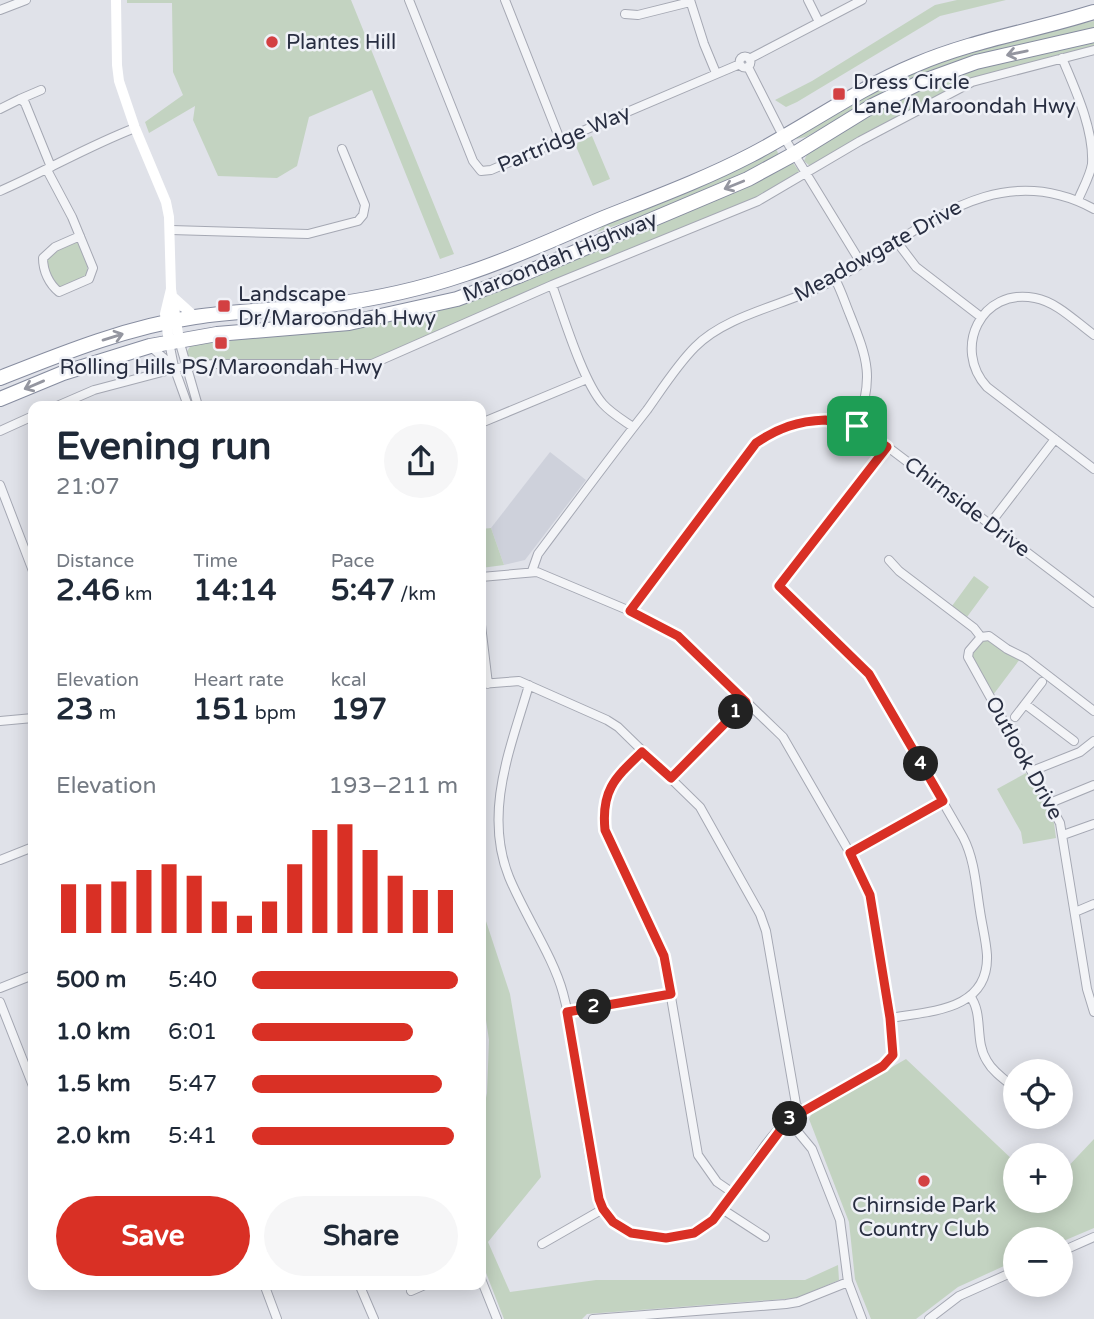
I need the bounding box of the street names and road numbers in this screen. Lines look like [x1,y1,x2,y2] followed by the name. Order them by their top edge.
[494,100,634,178] street label: Partridge Way
[790,194,966,307] street label: Meadowgate Drive
[459,207,661,307] street label: Maroondah Highway
[899,452,1035,563] street label: Chirnside Drive
[980,692,1068,824] street label: Outlook Drive

